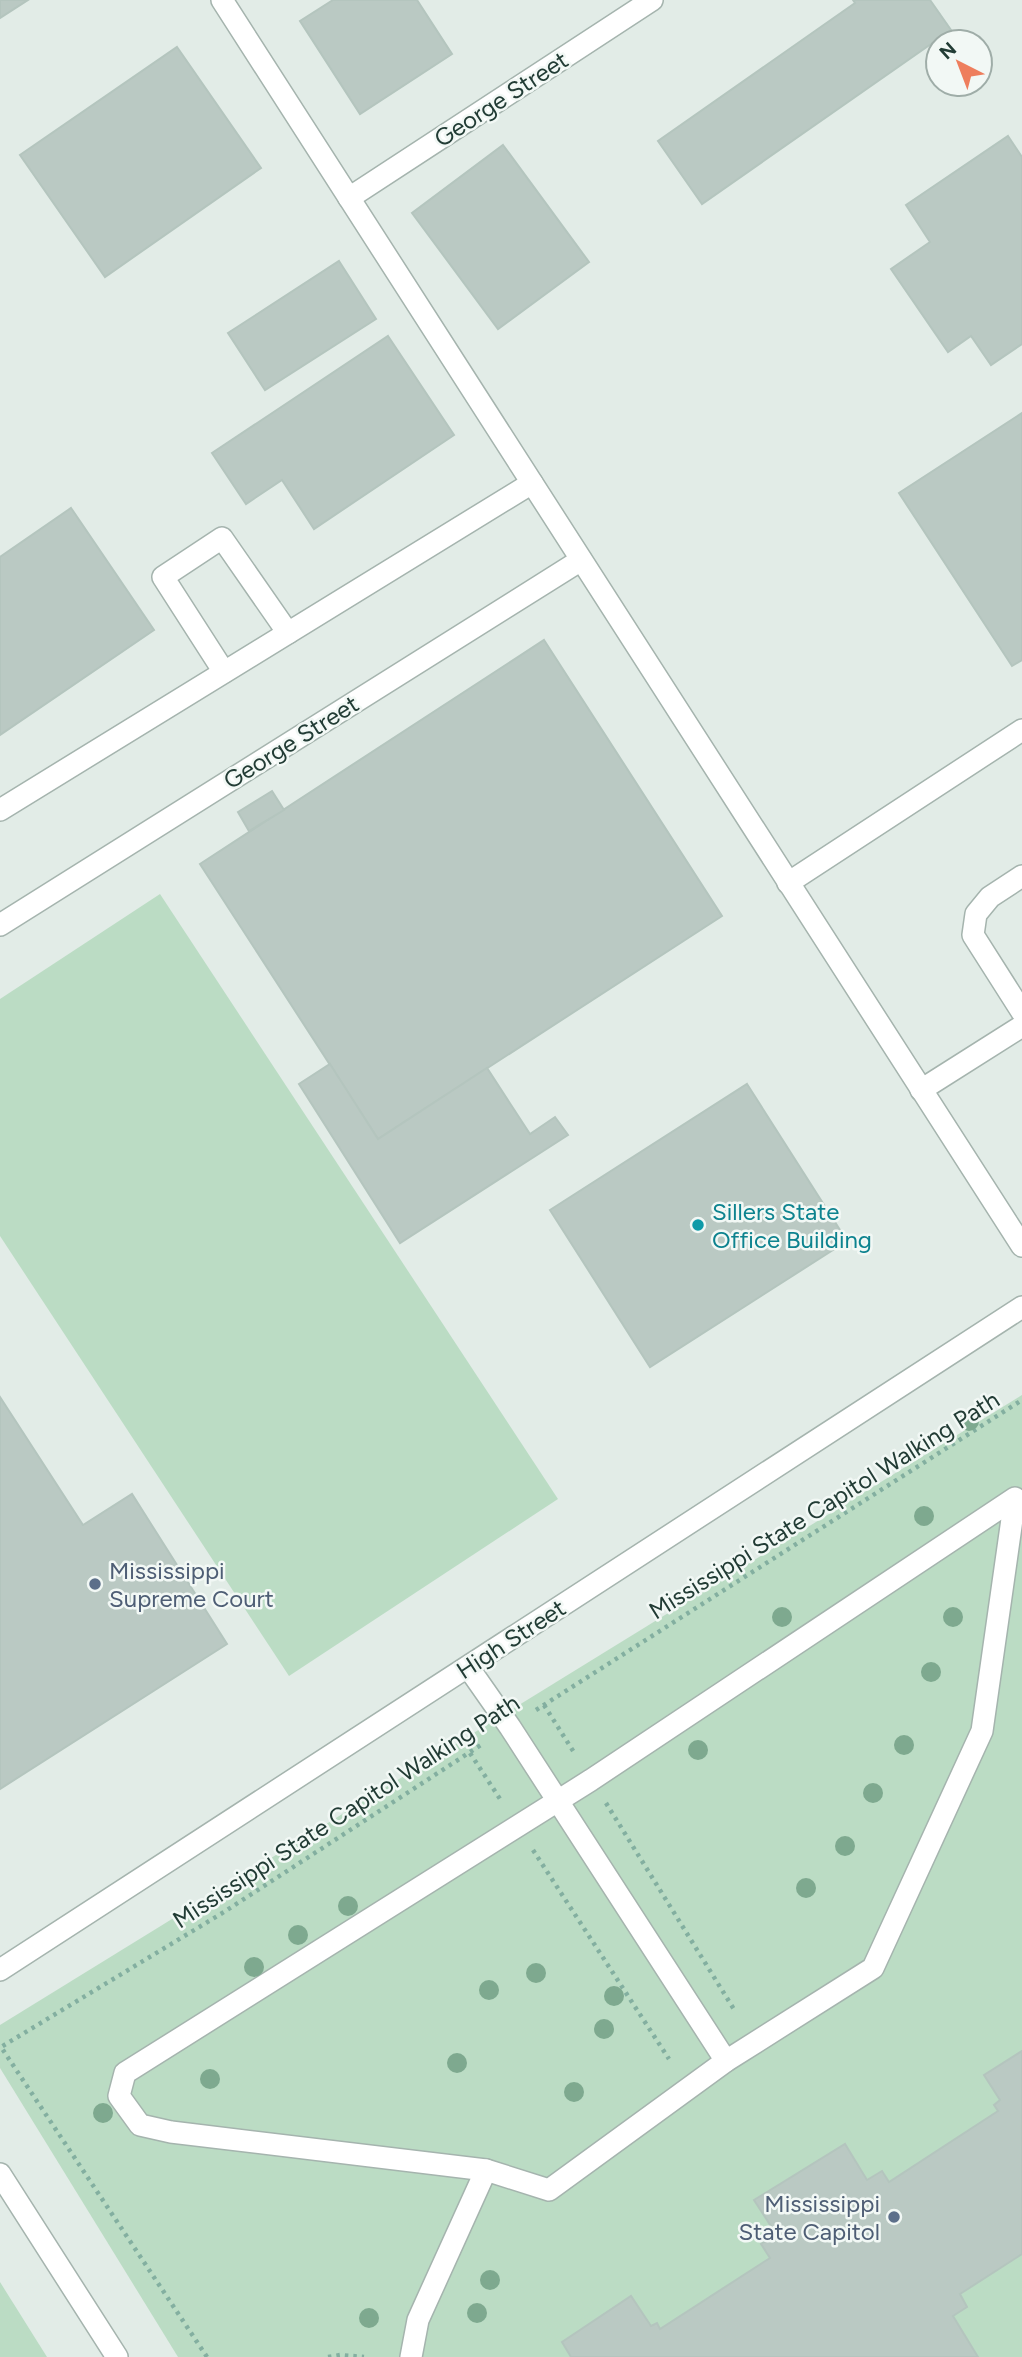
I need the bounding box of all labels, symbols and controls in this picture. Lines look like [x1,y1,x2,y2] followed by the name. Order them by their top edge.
[924,28,994,98] north arrow
[935,37,961,64] text: N
[429,45,573,153] street label: George Street
[218,689,364,795] street label: George Street
[712,1197,872,1254] place label: Sillers State Office Building
[690,1217,706,1233] marker: Sillers State Office Building
[643,1385,1005,1625] street label: Mississippi State Capitol Walking Path
[109,1556,274,1613] place label: Mississippi Supreme Court
[87,1576,103,1592] marker: Mississippi Supreme Court
[451,1593,571,1685] street label: High Street
[167,1688,525,1934] street label: Mississippi State Capitol Walking Path
[738,2189,880,2246] place label: Mississippi State Capitol
[886,2209,902,2225] marker: Mississippi State Capitol

